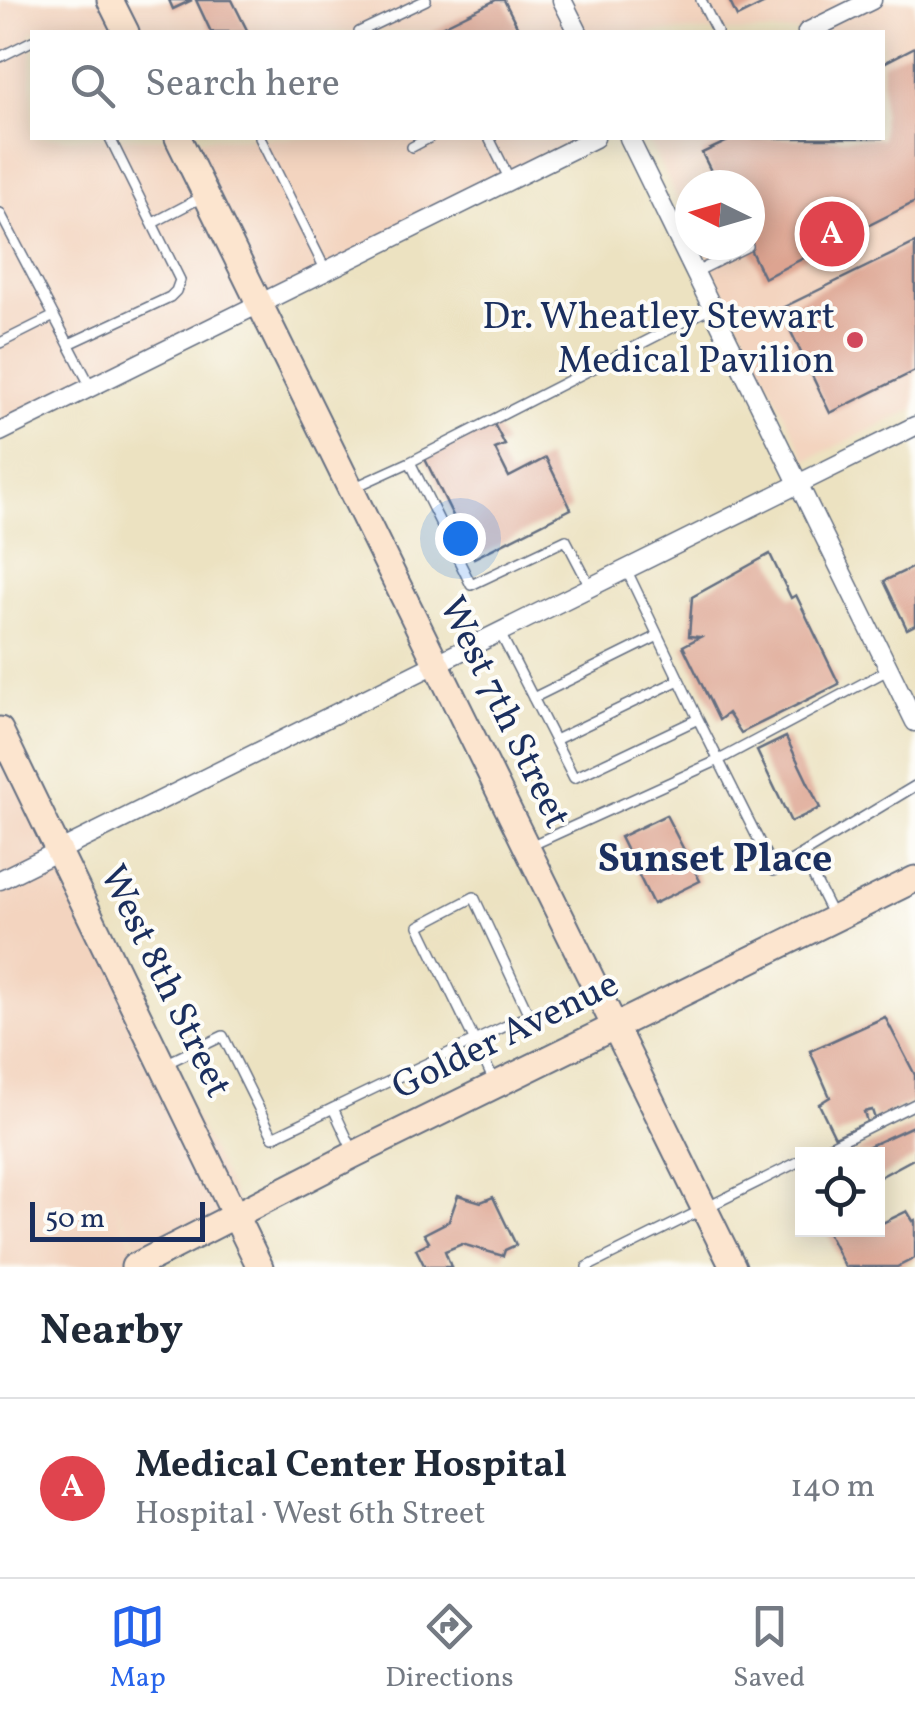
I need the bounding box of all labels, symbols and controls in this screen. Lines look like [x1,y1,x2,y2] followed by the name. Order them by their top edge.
[30,30,885,140] search box
[65,58,120,113] icon: search
[145,59,340,112] text: Search here
[675,170,765,260] north arrow
[800,196,864,272] pin: A
[482,292,835,389] place label: Dr. Wheatley Stewart Medical Pavilion
[844,329,866,351] marker: Dr. Wheatley Stewart Medical Pavilion
[435,513,486,564] your location
[424,588,582,838] street label: West 7th Street
[597,833,833,889] district label: Sunset Place
[85,857,243,1107] street label: West 8th Street
[384,959,628,1115] street label: Golder Avenue
[795,1147,885,1237] map controls
[795,1147,885,1237] button: locate
[30,1197,205,1242] scale bar
[45,1200,105,1239] text: 50 m
[40,1303,183,1362] text: Nearby
[135,1440,567,1493] text: Medical Center Hospital
[61,1466,84,1510] text: A
[790,1466,875,1510] text: 140 m
[135,1493,485,1537] text: Hospital · West 6th Street
[110,1599,166,1698] tab: Map
[385,1599,514,1698] tab: Directions
[733,1599,805,1698] tab: Saved

